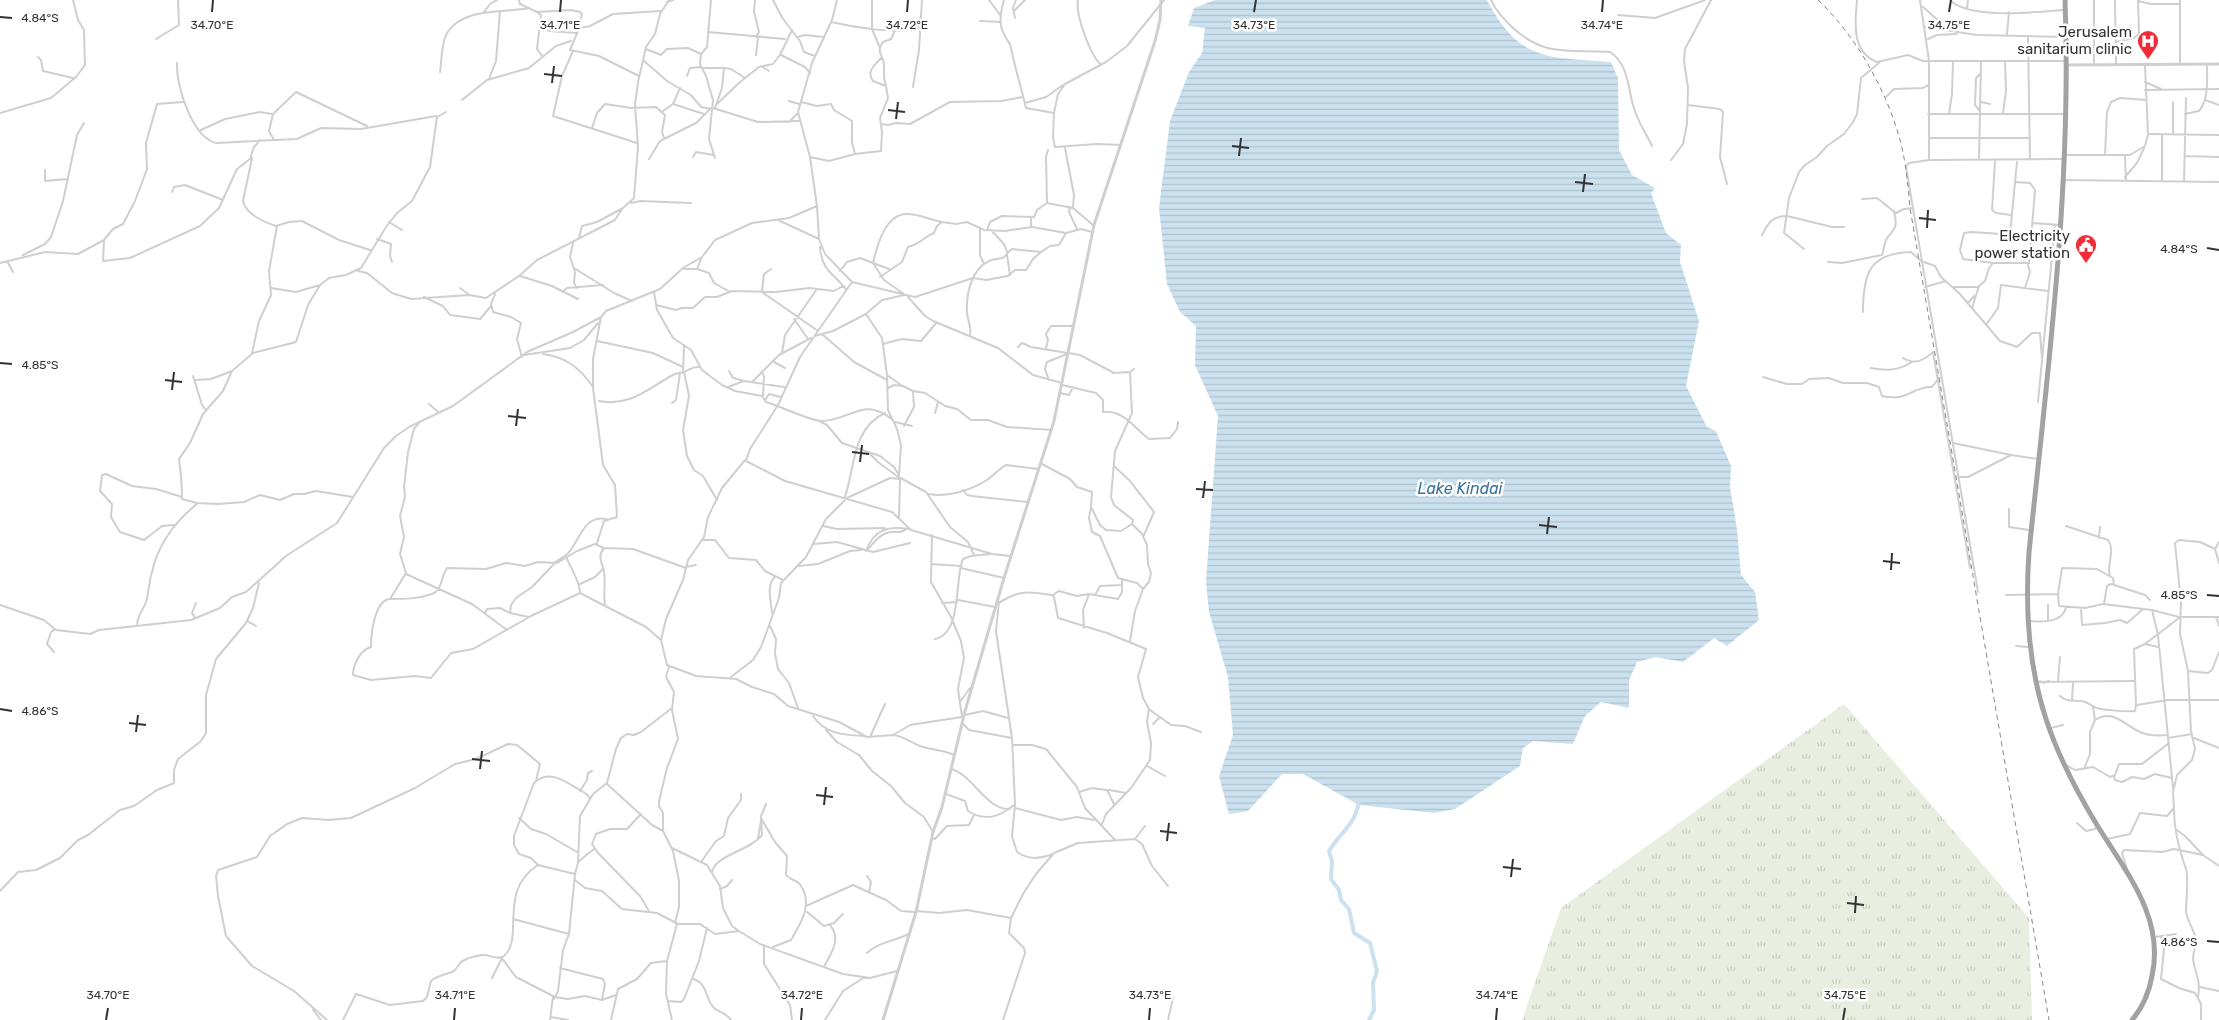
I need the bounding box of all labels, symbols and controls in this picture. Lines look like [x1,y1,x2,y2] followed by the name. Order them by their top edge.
[21,11,59,25] text: 4.84°S
[191,18,233,32] text: 34.70°E
[540,18,580,32] text: 34.71°E
[886,18,928,32] text: 34.72°E
[1233,18,1275,32] text: 34.73°E
[1581,18,1623,32] text: 34.74°E
[1928,18,1970,32] text: 34.75°E
[2017,23,2132,58] place label: Jerusalem sanitarium clinic
[2136,29,2160,60] hospital icon: Jerusalem sanitarium clinic
[1974,227,2070,262] place label: Electricity power station
[2074,233,2098,264] public building icon: Electricity power station
[2160,242,2198,256] text: 4.84°S
[21,358,59,372] text: 4.85°S
[1418,479,1504,498] water label: Lake Kindai
[2160,588,2198,602] text: 4.85°S
[21,704,59,718] text: 4.86°S
[2160,935,2198,949] text: 4.86°S
[87,988,129,1002] text: 34.70°E
[435,988,475,1002] text: 34.71°E
[781,988,823,1002] text: 34.72°E
[1129,988,1171,1002] text: 34.73°E
[1476,988,1518,1002] text: 34.74°E
[1824,988,1866,1002] text: 34.75°E

